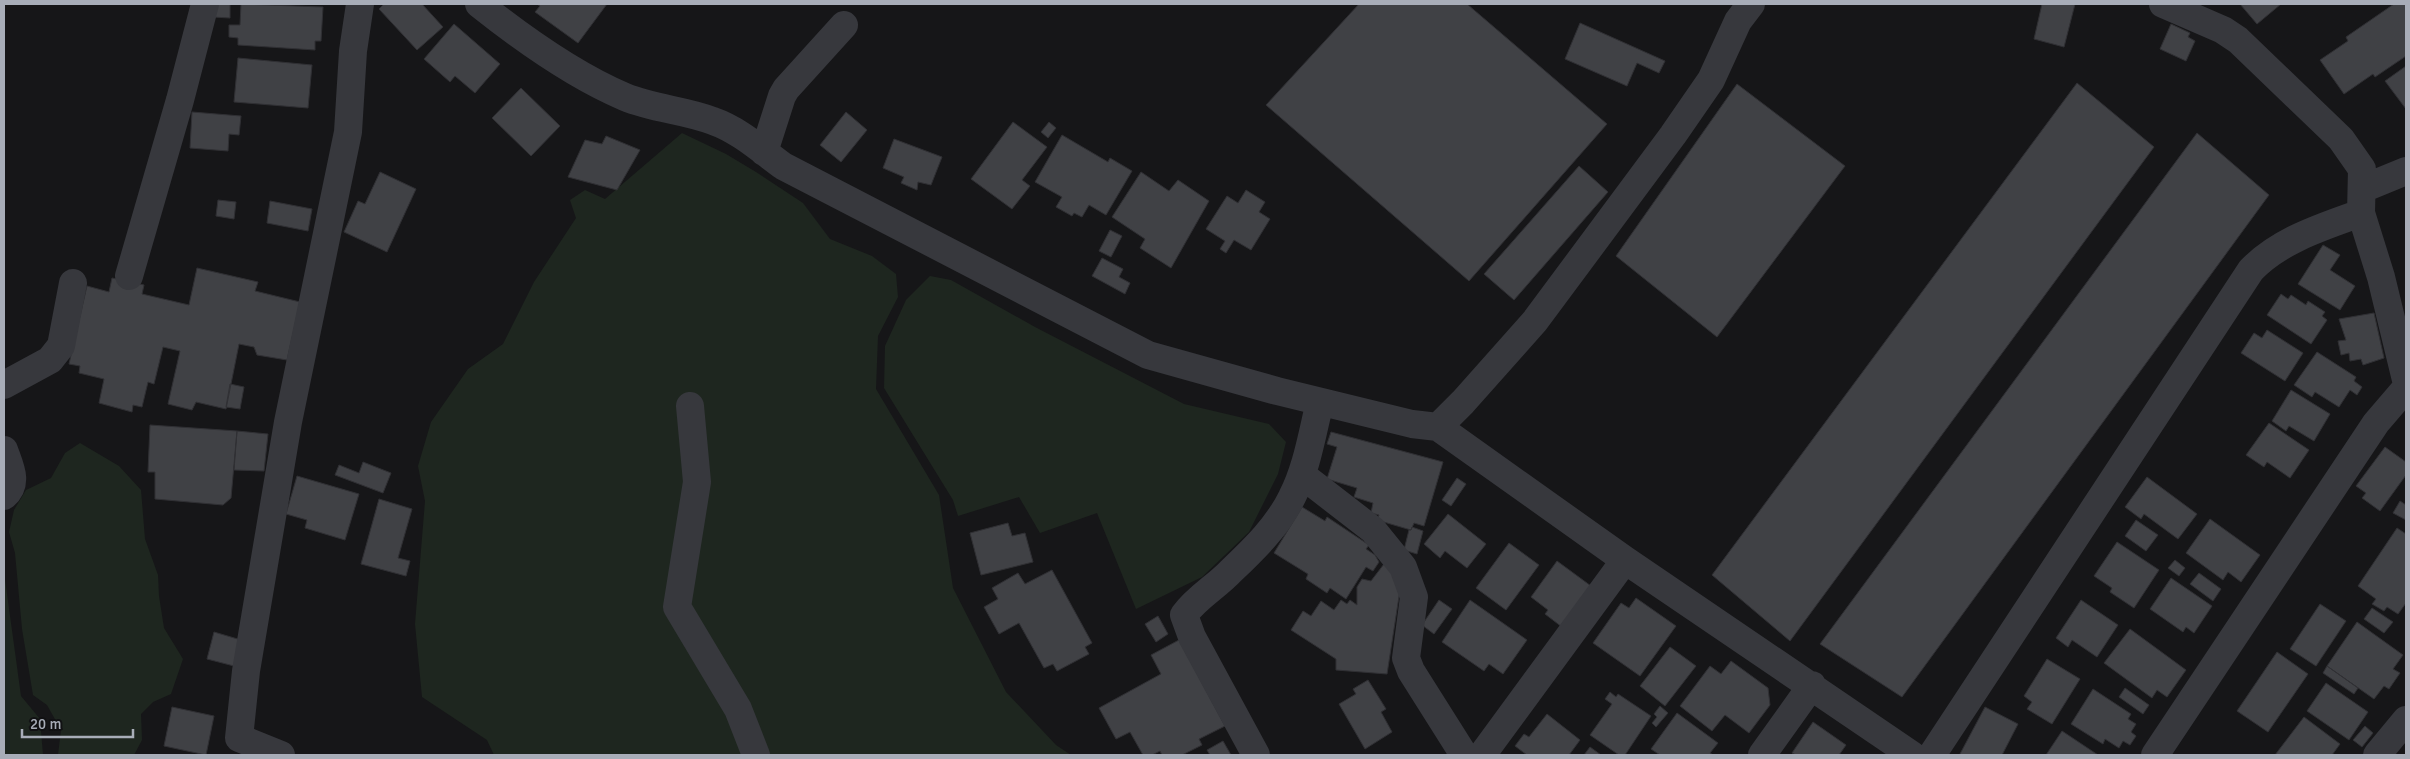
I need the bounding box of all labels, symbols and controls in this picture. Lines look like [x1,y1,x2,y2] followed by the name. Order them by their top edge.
[22,706,134,738] scale bar
[30,715,61,733] text: 20 m

